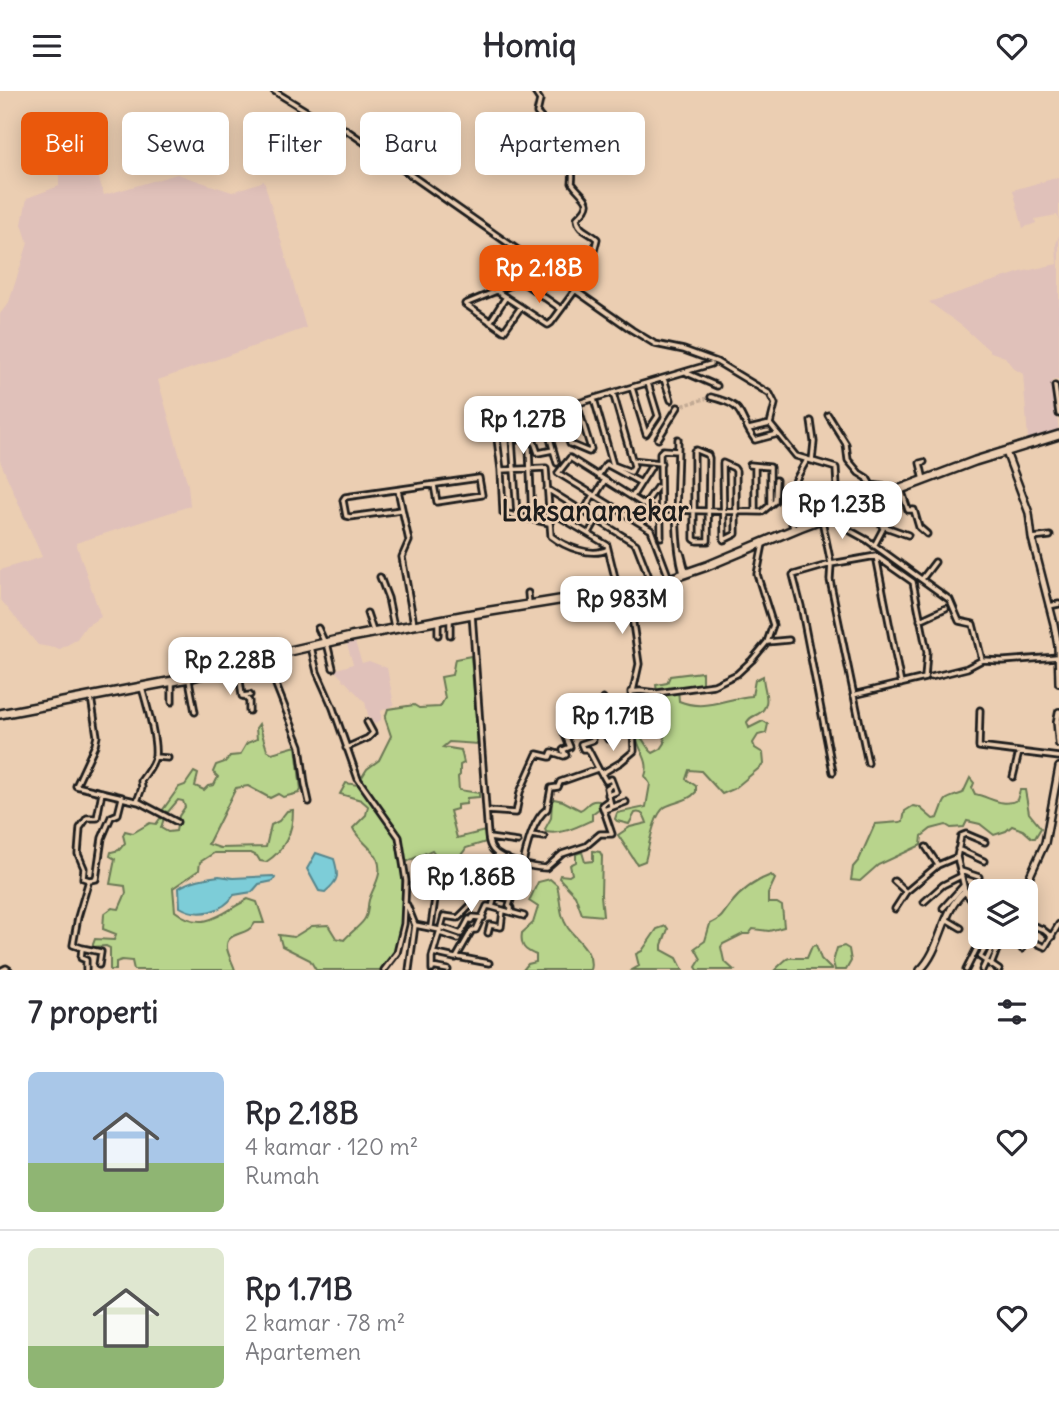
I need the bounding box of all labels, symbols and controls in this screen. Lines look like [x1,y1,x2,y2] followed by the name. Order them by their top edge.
[483,25,576,66] text: Homiq
[28,27,66,65] icon: menu
[993,27,1031,65] icon: heart
[21,112,108,175] chip: Beli
[122,112,229,175] chip: Sewa
[243,112,346,175] chip: Filter
[360,112,461,175] chip: Baru
[475,112,645,175] chip: Apartemen
[467,245,611,305] pin: Rp 2.18B
[495,253,583,282] text: Rp 2.18B
[451,397,595,456] pin: Rp 1.27B
[480,404,566,433] text: Rp 1.27B
[770,482,914,541] pin: Rp 1.23B
[798,489,886,518] text: Rp 1.23B
[501,493,689,529] district label: Laksanamekar
[557,577,687,636] pin: Rp 983M
[576,584,668,613] text: Rp 983M
[158,637,302,697] pin: Rp 2.28B
[184,645,276,674] text: Rp 2.28B
[541,693,685,753] pin: Rp 1.71B
[572,701,654,730] text: Rp 1.71B
[399,855,543,914] pin: Rp 1.86B
[427,862,515,891] text: Rp 1.86B
[968,879,1038,949] map controls
[968,879,1038,949] button: layers
[28,993,158,1031] text: 7 properti
[993,993,1031,1031] icon: filters
[245,1094,359,1132] text: Rp 2.18B
[84,1100,168,1184] icon: home
[993,1123,1031,1161] icon: heart
[245,1132,418,1161] text: 4 kamar · 120 m²
[245,1161,320,1190] text: Rumah
[245,1270,353,1308] text: Rp 1.71B
[84,1276,168,1360] icon: home
[993,1299,1031,1337] icon: heart
[245,1308,405,1337] text: 2 kamar · 78 m²
[245,1337,361,1366] text: Apartemen

